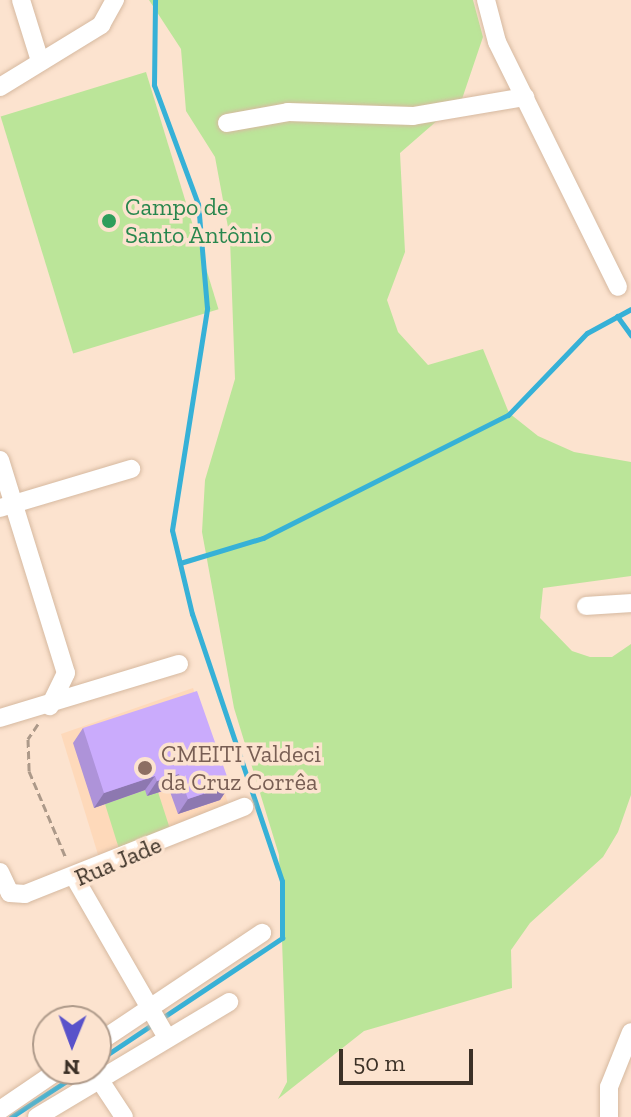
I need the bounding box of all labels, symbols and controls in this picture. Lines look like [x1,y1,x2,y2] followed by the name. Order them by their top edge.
[125,193,273,249] place label: Campo de Santo Antônio
[100,212,118,230] marker: Campo de Santo Antônio
[161,740,322,796] place label: CMEITI Valdeci da Cruz Corrêa
[136,759,154,777] marker: CMEITI Valdeci da Cruz Corrêa
[70,830,166,892] street label: Rua Jade
[32,1005,112,1085] north arrow
[343,1033,477,1083] scale bar
[353,1048,405,1077] text: 50 m
[63,1054,80,1081] text: N

